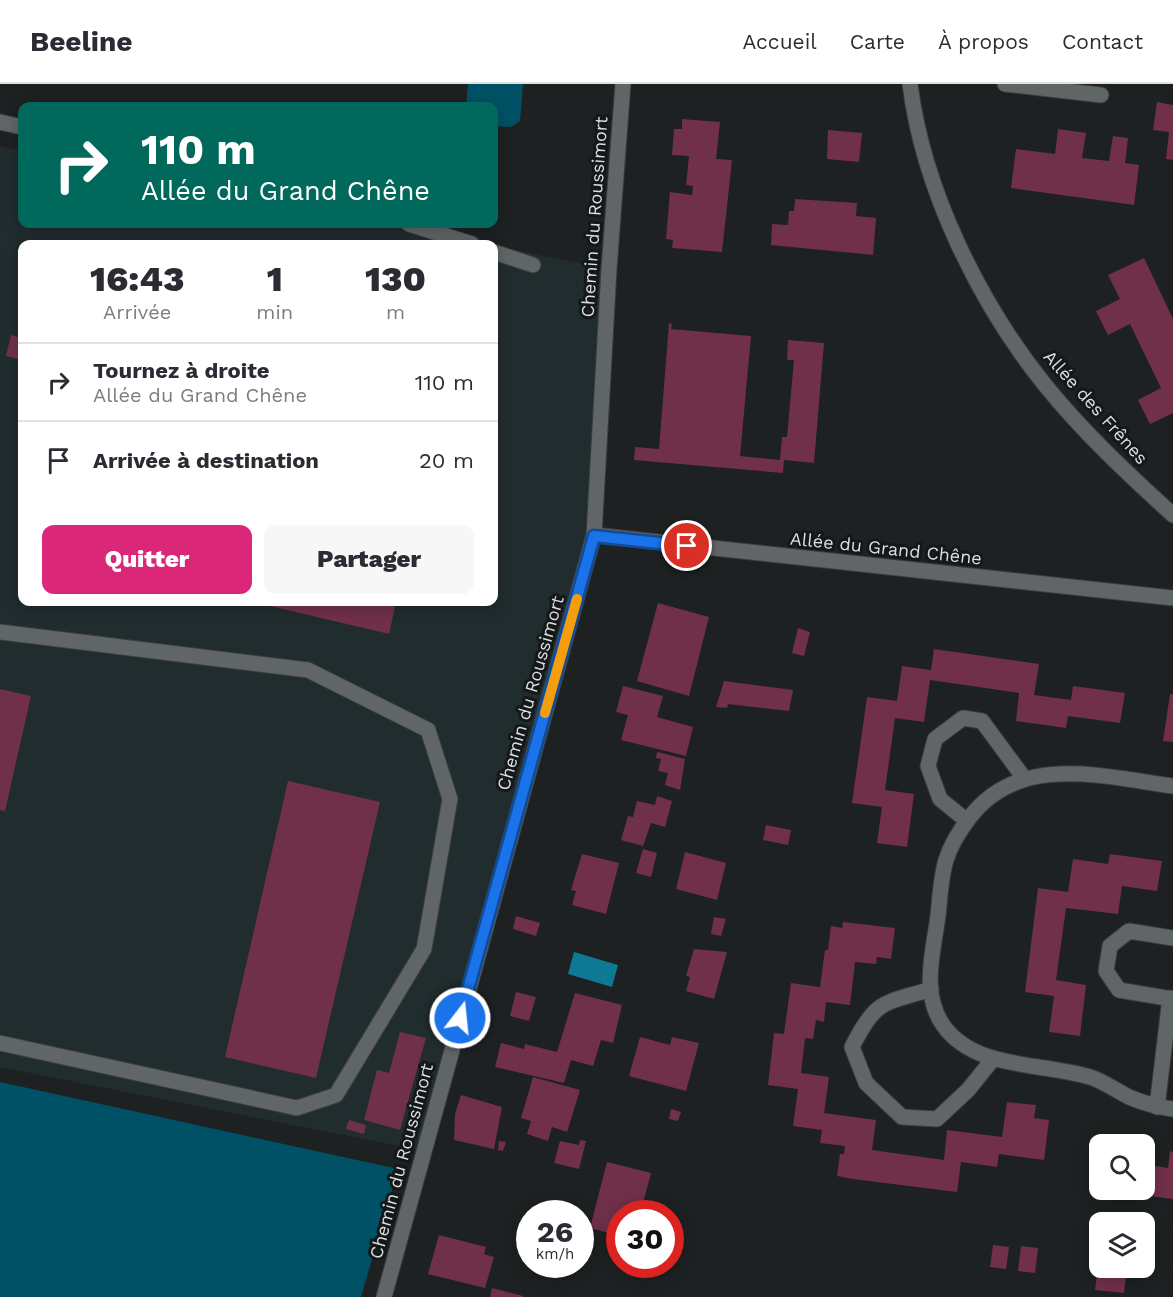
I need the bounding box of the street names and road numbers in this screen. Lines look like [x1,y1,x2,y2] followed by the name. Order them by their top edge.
[577,115,612,318] street label: Chemin du Roussimort
[1039,346,1153,468] street label: Allée des Frênes
[789,527,983,569] street label: Allée du Grand Chêne
[492,593,568,793] street label: Chemin du Roussimort
[365,1061,437,1261] street label: Chemin du Roussimort

